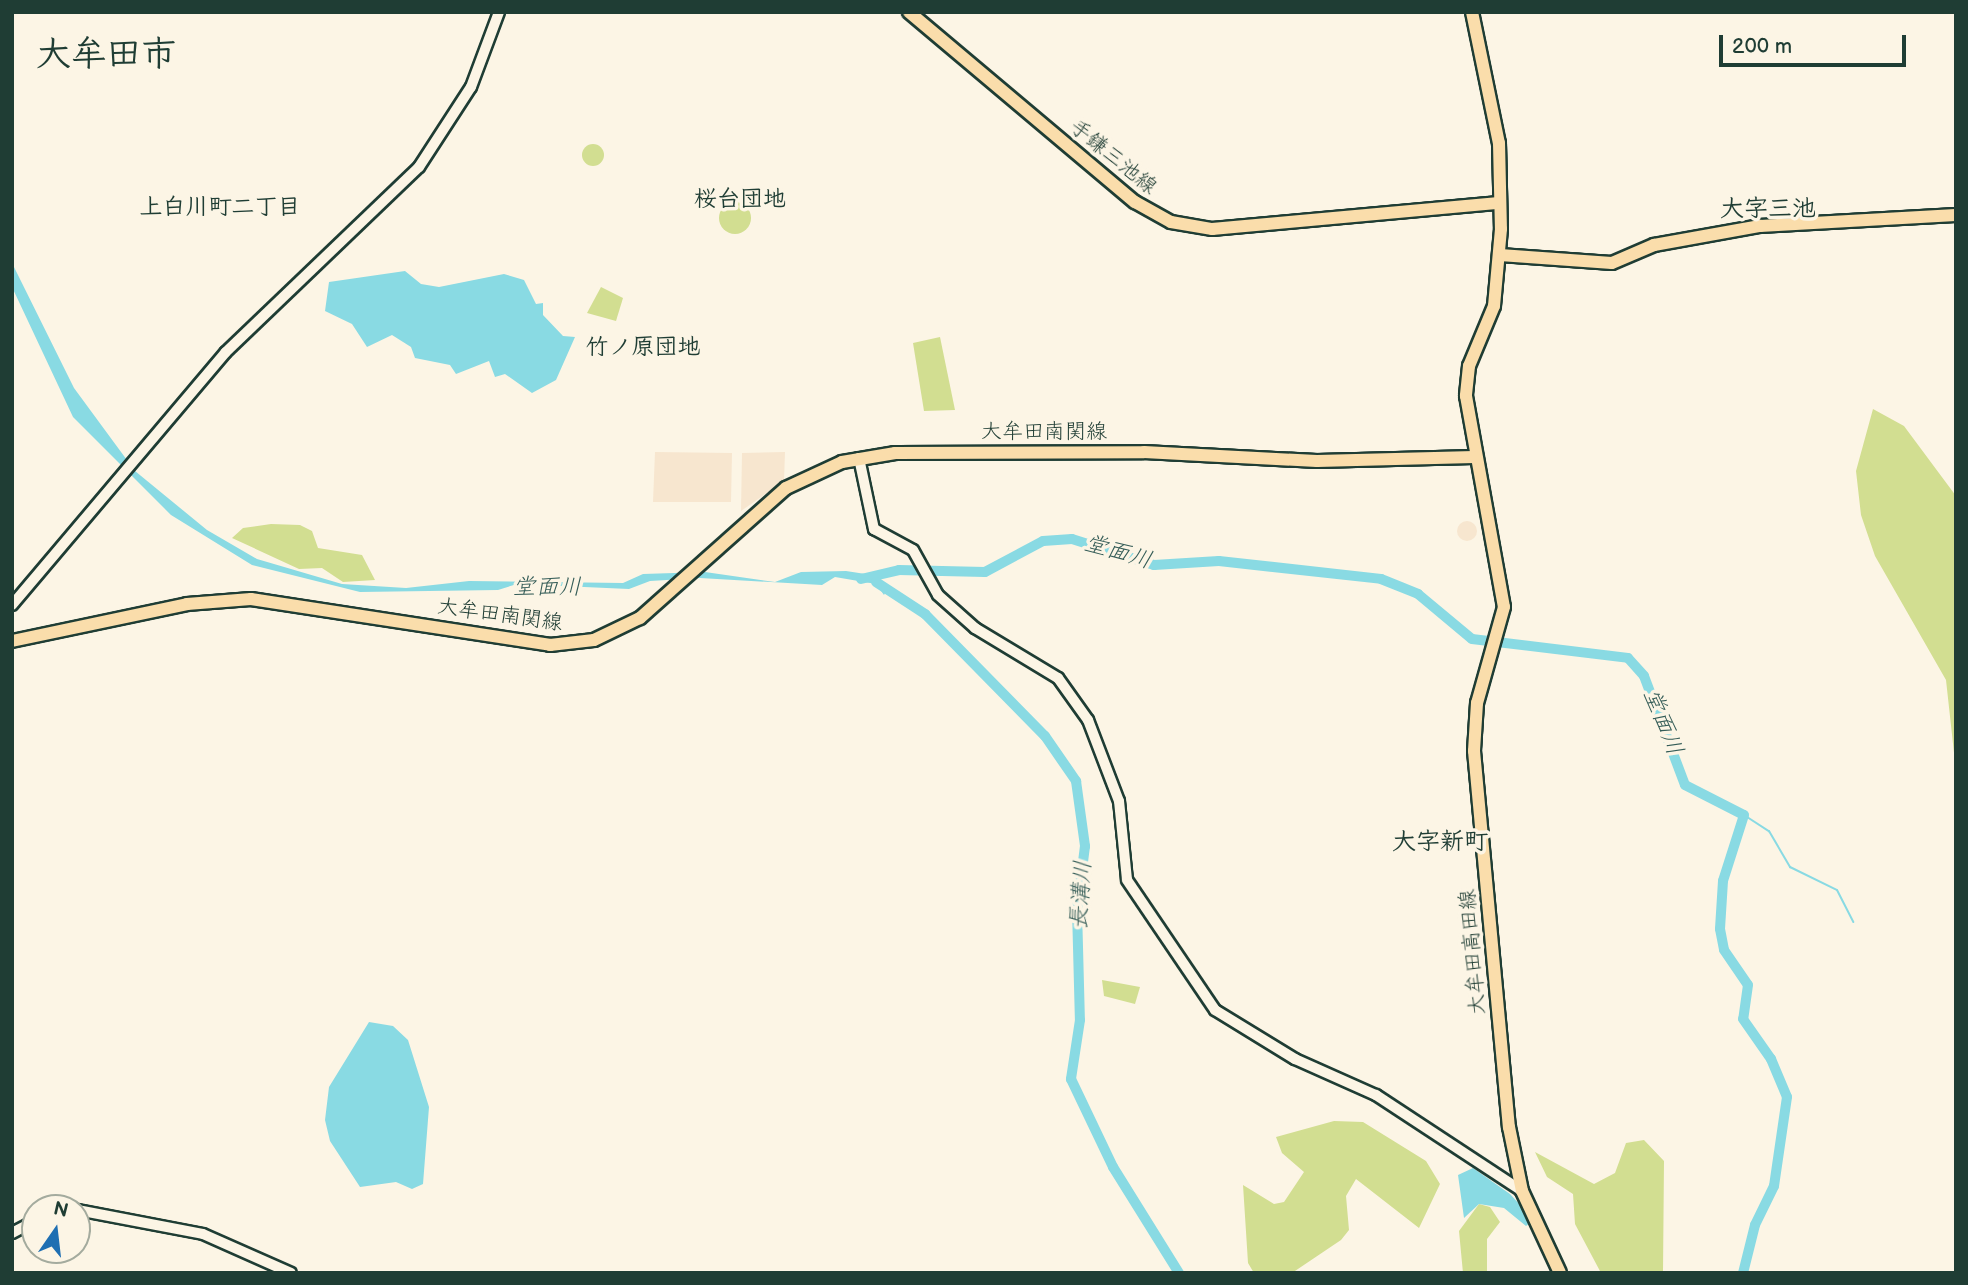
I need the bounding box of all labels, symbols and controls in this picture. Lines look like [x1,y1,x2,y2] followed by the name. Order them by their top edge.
[1723,21,1910,65] scale bar
[36,34,176,76] district label: 大牟田市
[1732,34,1792,59] text: 200 m
[1064,114,1162,200] street label: 手鎌三池線
[694,185,786,213] district label: 桜台団地
[140,193,300,221] district label: 上白川町二丁目
[1720,195,1816,223] district label: 大字三池
[586,333,700,361] district label: 竹ノ原団地
[981,419,1107,445] street label: 大牟田南関線
[1081,529,1155,575] water label: 堂面川
[513,573,581,601] water label: 堂面川
[436,594,564,636] street label: 大牟田南関線
[1637,685,1689,759] water label: 堂面川
[1392,828,1488,856] district label: 大字新町
[1065,860,1097,930] water label: 長溝川
[1455,888,1491,1016] street label: 大牟田高田線
[21,1194,91,1264] north arrow
[51,1197,70,1223] text: N

